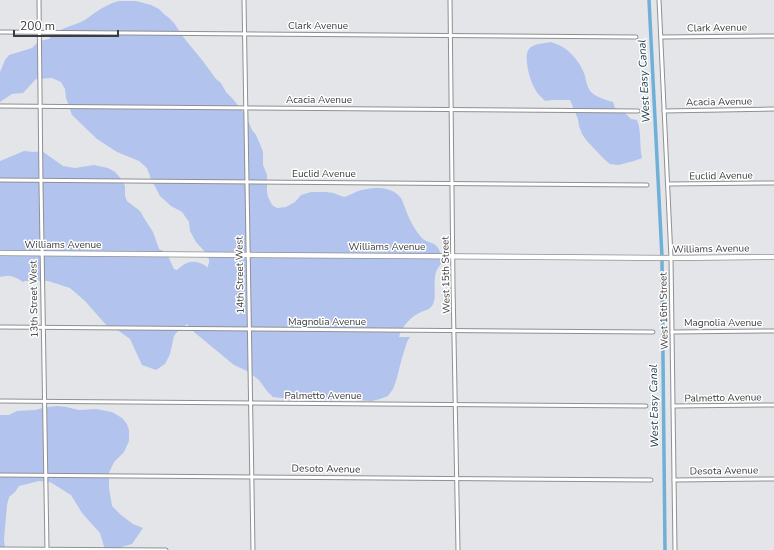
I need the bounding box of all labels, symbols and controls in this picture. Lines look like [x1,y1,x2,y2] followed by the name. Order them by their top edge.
[14,12,118,38] scale bar
[20,18,55,34] text: 200 m
[288,19,348,33] street label: Clark Avenue
[687,20,747,36] street label: Clark Avenue
[634,39,654,123] water label: West Easy Canal
[286,93,352,107] street label: Acacia Avenue
[686,94,752,110] street label: Acacia Avenue
[292,167,356,181] street label: Euclid Avenue
[689,168,753,184] street label: Euclid Avenue
[232,236,248,314] street label: 14th Street West
[438,236,454,314] street label: West 15th Street
[25,238,101,252] street label: Williams Avenue
[349,240,425,254] street label: Williams Avenue
[672,241,750,257] street label: Williams Avenue
[26,260,42,338] street label: 13th Street West
[656,272,672,350] street label: West 16th Street
[288,315,366,329] street label: Magnolia Avenue
[684,316,762,330] street label: Magnolia Avenue
[646,364,662,448] water label: West Easy Canal
[284,389,362,403] street label: Palmetto Avenue
[684,390,762,406] street label: Palmetto Avenue
[292,461,360,477] street label: Desoto Avenue
[690,463,758,479] street label: Desota Avenue

